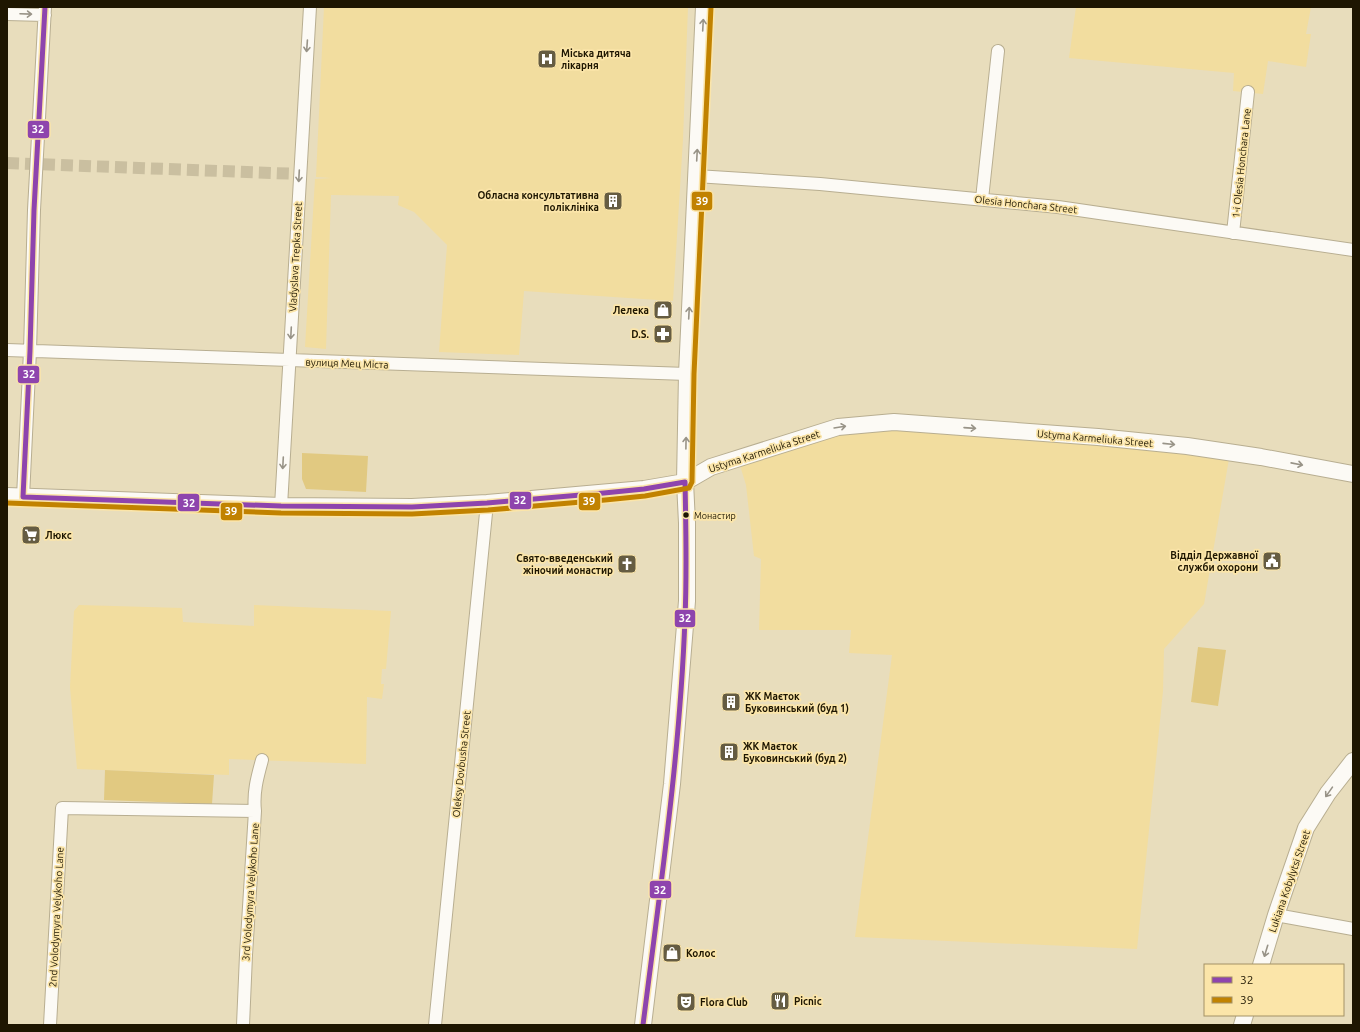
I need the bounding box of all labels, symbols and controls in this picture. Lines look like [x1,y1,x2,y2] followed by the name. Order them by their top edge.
[19,11,32,18] one-way arrow
[699,19,707,32] one-way arrow
[304,39,311,52] one-way arrow
[536,48,558,70] hospital icon: Міська дитяча лікарня
[561,48,631,71] place label: Міська дитяча лікарня
[1230,108,1253,218] street label: 1-i Olesia Honchara Lane
[27,120,50,139] line badge: 32
[32,123,44,135] text: 32
[693,149,701,162] one-way arrow
[296,169,303,182] one-way arrow
[477,190,599,213] place label: Обласна консультативна поліклініка
[602,190,624,212] building icon: Обласна консультативна поліклініка
[691,191,713,211] line badge: 39
[974,194,1078,215] street label: Olesia Honchara Street
[696,195,708,207] text: 39
[287,202,304,312] street label: Vladyslava Trepka Street
[652,299,674,321] shop icon: Лелека
[613,305,649,316] place label: Лелека
[686,307,693,320] one-way arrow
[652,323,674,345] pharmacy icon: D.S.
[287,326,295,339] one-way arrow
[631,329,650,340] place label: D.S.
[305,357,389,370] street label: вулиця Мец Міста
[17,365,40,384] line badge: 32
[23,368,35,380] text: 32
[833,423,846,431] one-way arrow
[963,424,976,431] one-way arrow
[707,428,821,475] street label: Ustyma Karmeliuka Street
[1037,428,1153,449] street label: Ustyma Karmeliuka Street
[682,437,690,450] one-way arrow
[1162,441,1175,448] one-way arrow
[280,456,287,469] one-way arrow
[1290,460,1303,468] one-way arrow
[509,491,532,510] line badge: 32
[578,492,601,511] line badge: 39
[177,493,200,512] line badge: 32
[514,494,526,506] text: 32
[583,495,595,507] text: 39
[183,497,195,509] text: 32
[220,502,243,521] line badge: 39
[225,505,237,517] text: 39
[681,510,691,520] marker: Монастир
[694,511,736,521] place label: Монастир
[20,524,42,546] supermarket icon: Люкс
[45,530,72,541] place label: Люкс
[1170,550,1259,573] place label: Відділ Державної служби охорони
[1261,550,1283,572] public building icon: Відділ Державної служби охорони
[516,553,613,576] place label: Свято-введенський жіночий монастир
[616,553,638,575] church icon: Свято-введенський жіночий монастир
[674,609,696,628] line badge: 32
[679,612,691,624] text: 32
[720,691,742,713] building icon: ЖК Маєток Буковинський (буд 1)
[745,691,849,715] place label: ЖК Маєток Буковинський (буд 1)
[450,710,473,818] street label: Oleksy Dovbusha Street
[718,741,740,763] building icon: ЖК Маєток Буковинський (буд 2)
[743,741,847,765] place label: ЖК Маєток Буковинський (буд 2)
[1325,786,1333,797] one-way arrow
[240,823,261,961] street label: 3rd Volodymyra Velykoho Lane
[1267,829,1312,934] street label: Lukiana Kobylytsi Street
[47,847,66,987] street label: 2nd Volodymyra Velykoho Lane
[649,880,672,899] line badge: 32
[654,884,666,896] text: 32
[661,942,683,964] shop icon: Колос
[1262,944,1269,957] one-way arrow
[686,948,716,959] place label: Колос
[1204,964,1344,1016] legend
[1240,973,1254,986] text: 32
[769,990,791,1012] restaurant icon: Picnic
[675,991,697,1013] theatre icon: Flora Club
[1240,993,1254,1006] text: 39
[794,996,822,1007] place label: Picnic
[700,997,748,1008] place label: Flora Club

